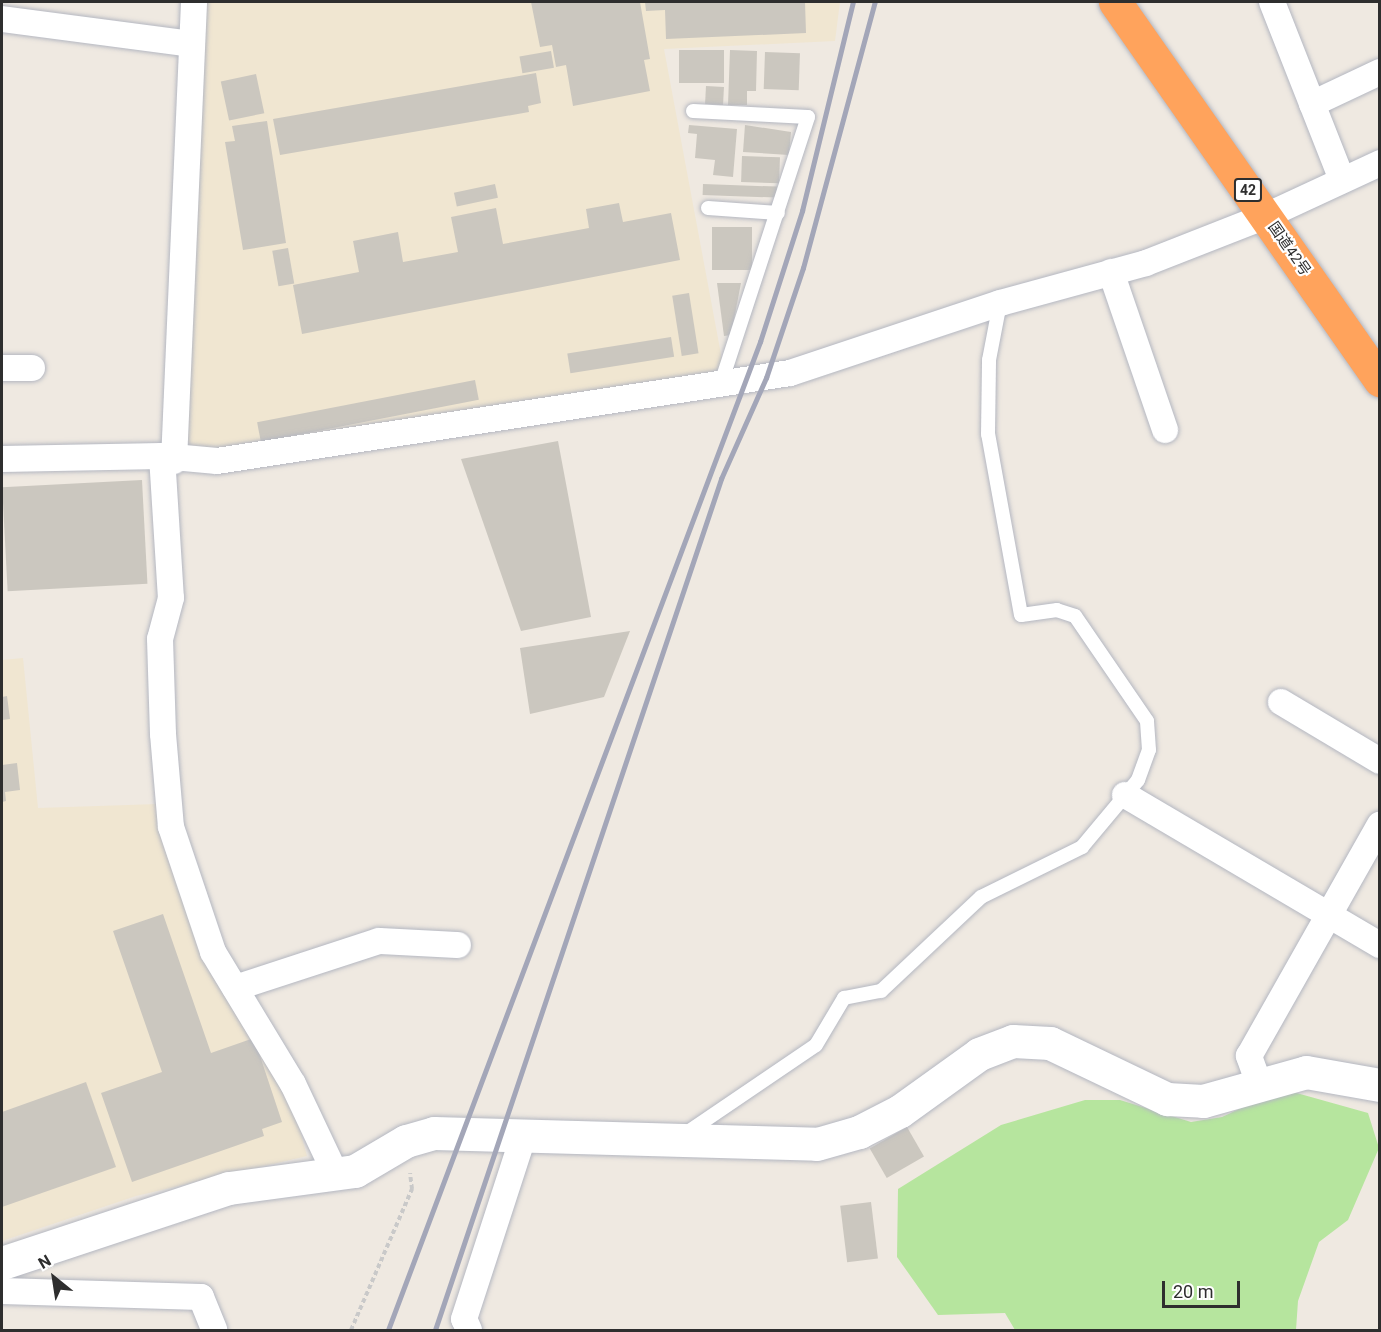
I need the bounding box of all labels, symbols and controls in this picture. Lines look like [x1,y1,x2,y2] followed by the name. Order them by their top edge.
[1233,179,1263,201] road number: 42
[1264,219,1314,279] street label: 国道42号
[24,1248,84,1308] north arrow
[35,1251,54,1273] text: N
[1165,1269,1243,1307] scale bar
[1173,1281,1213,1302] text: 20 m

